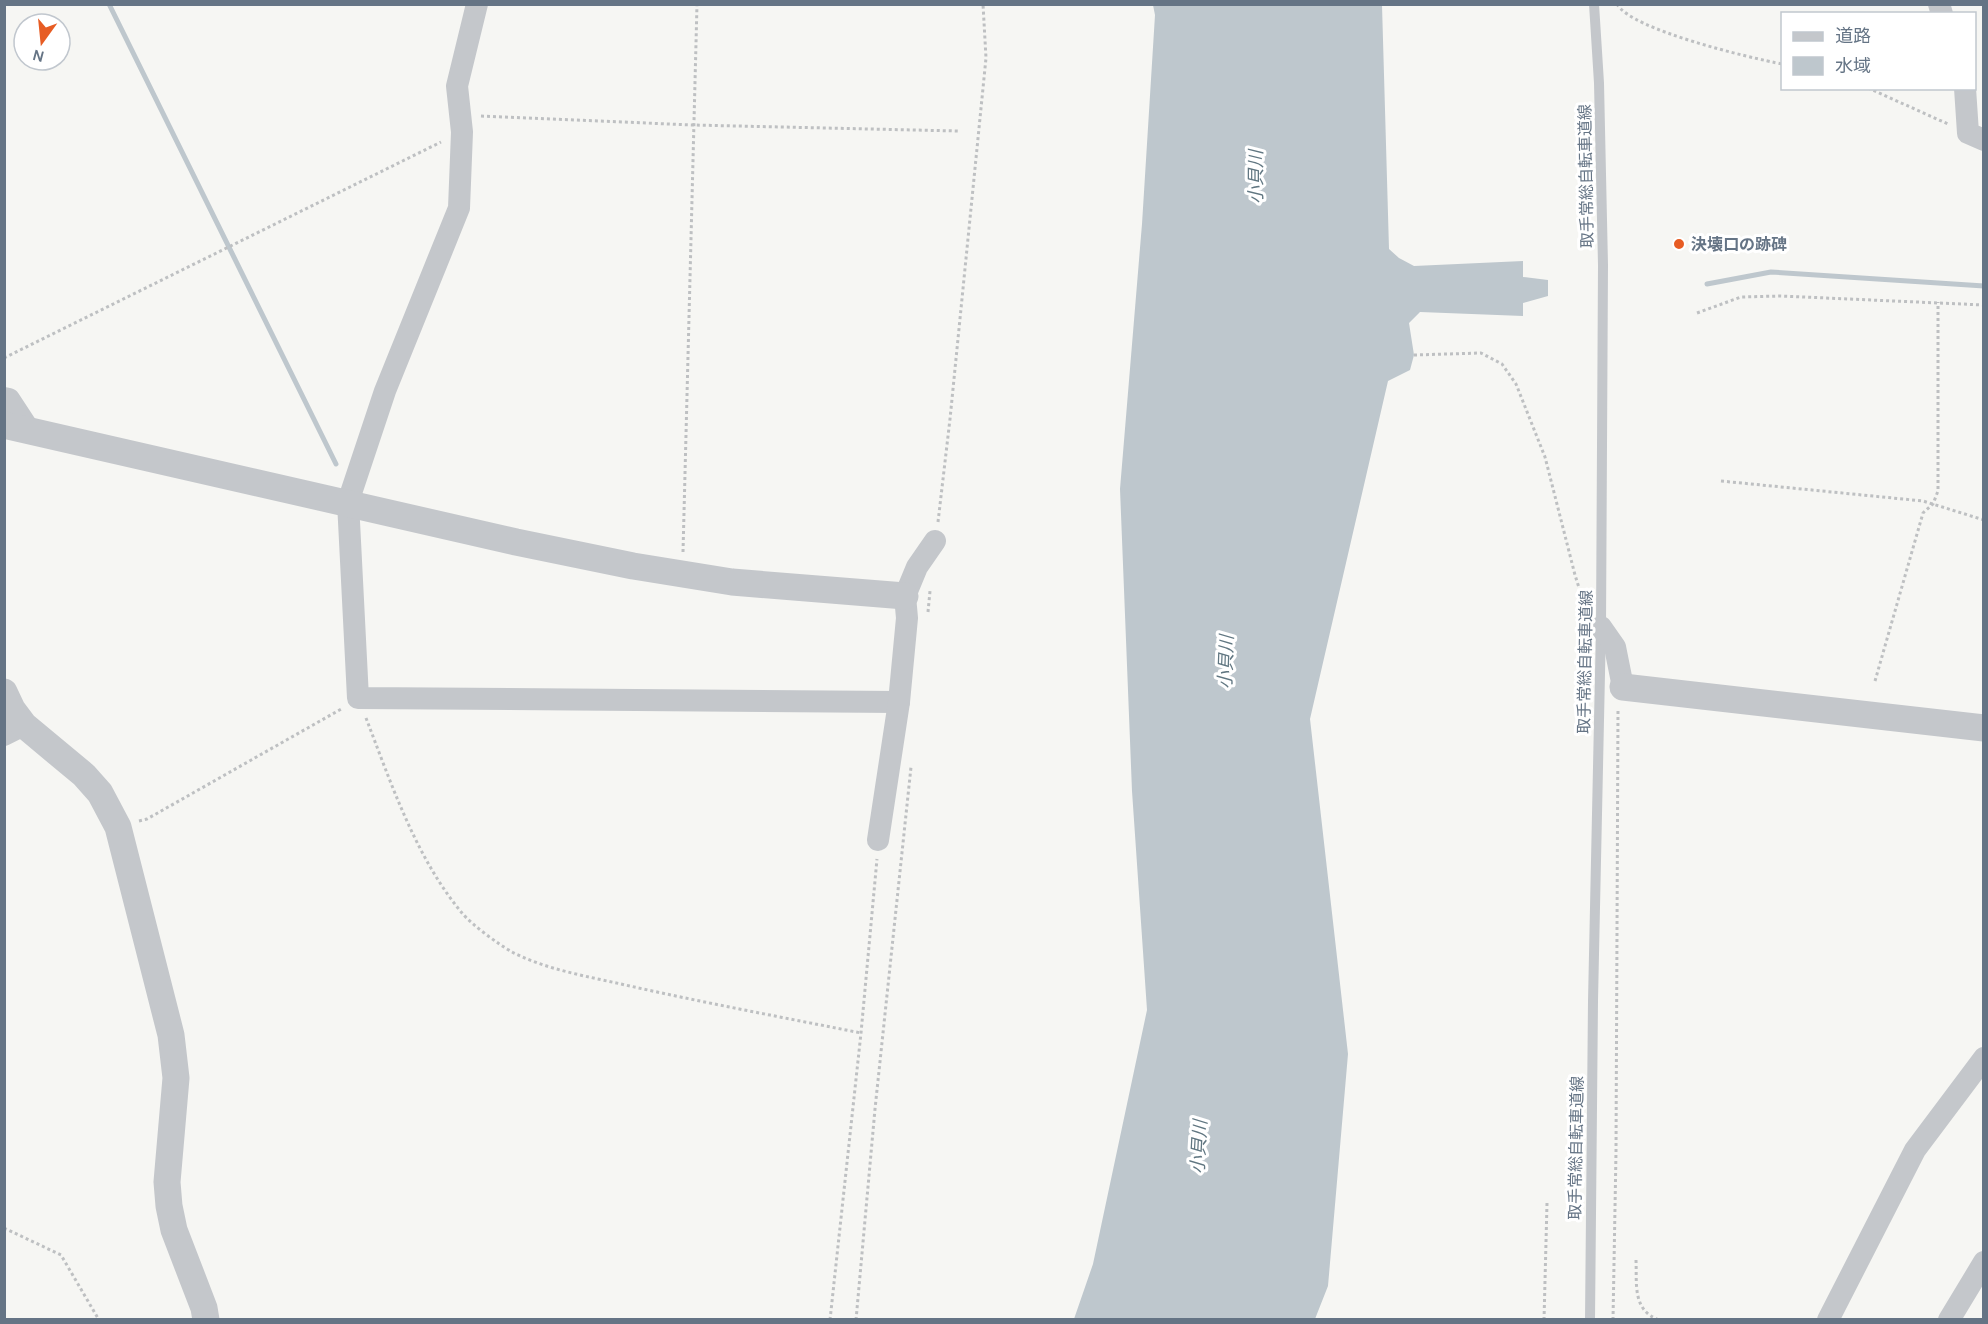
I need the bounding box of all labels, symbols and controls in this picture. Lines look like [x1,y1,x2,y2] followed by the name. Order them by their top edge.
[12,12,72,72] north arrow
[1781,12,1976,90] legend
[1835,25,1871,47] text: 道路
[30,45,46,67] text: N
[1835,55,1871,77] text: 水域
[1575,104,1597,248] street label: 取手常総自転車道線
[1245,148,1267,204] water label: 小貝川
[1691,235,1787,254] place label: 決壊口の跡碑
[1672,237,1686,251] marker: 決壊口の跡碑
[1574,590,1596,734] street label: 取手常総自転車道線
[1214,633,1238,689] water label: 小貝川
[1565,1076,1587,1220] street label: 取手常総自転車道線
[1187,1117,1212,1175] water label: 小貝川

